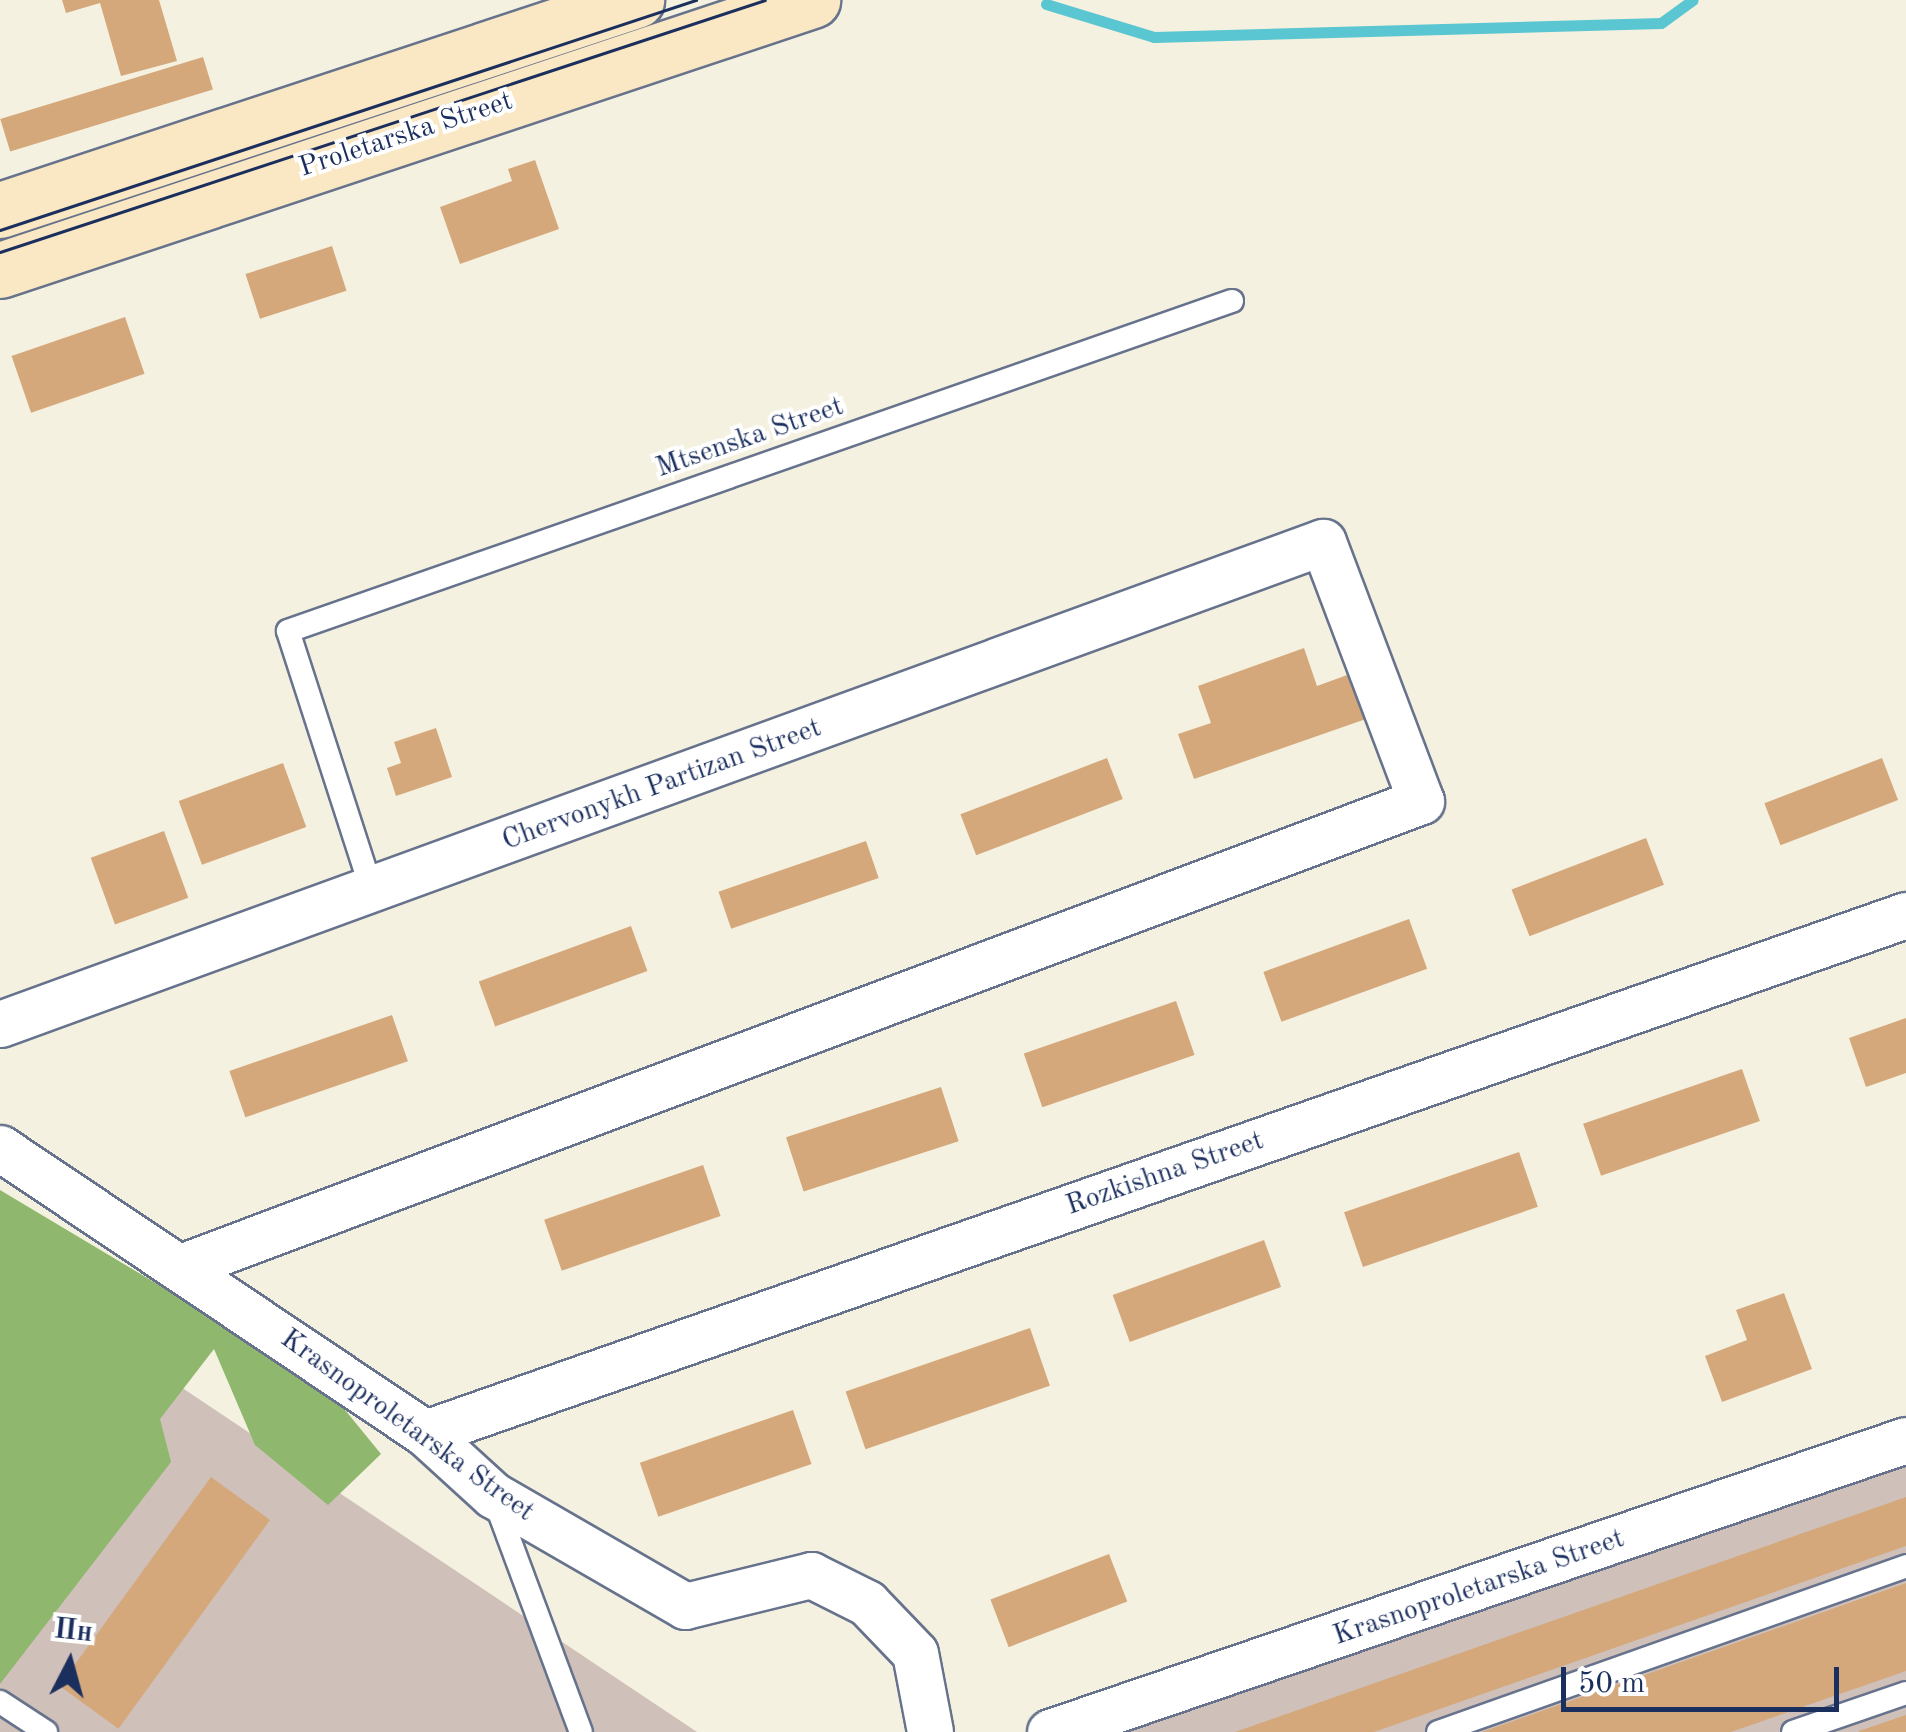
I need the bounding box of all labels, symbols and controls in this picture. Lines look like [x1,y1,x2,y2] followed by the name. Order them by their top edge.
[295,85,517,185] street label: Proletarska Street
[652,390,848,486] street label: Mtsenska Street
[498,712,826,858] street label: Chervonykh Partizan Street
[1062,1124,1268,1224] street label: Rozkishna Street
[273,1323,541,1529] street label: Krasnoproletarska Street
[1329,1522,1629,1654] street label: Krasnoproletarska Street
[20,1612,120,1712] north arrow
[52,1616,94,1648] text: Пн
[1566,1647,1844,1709] scale bar
[1578,1669,1645,1699] text: 50 m

